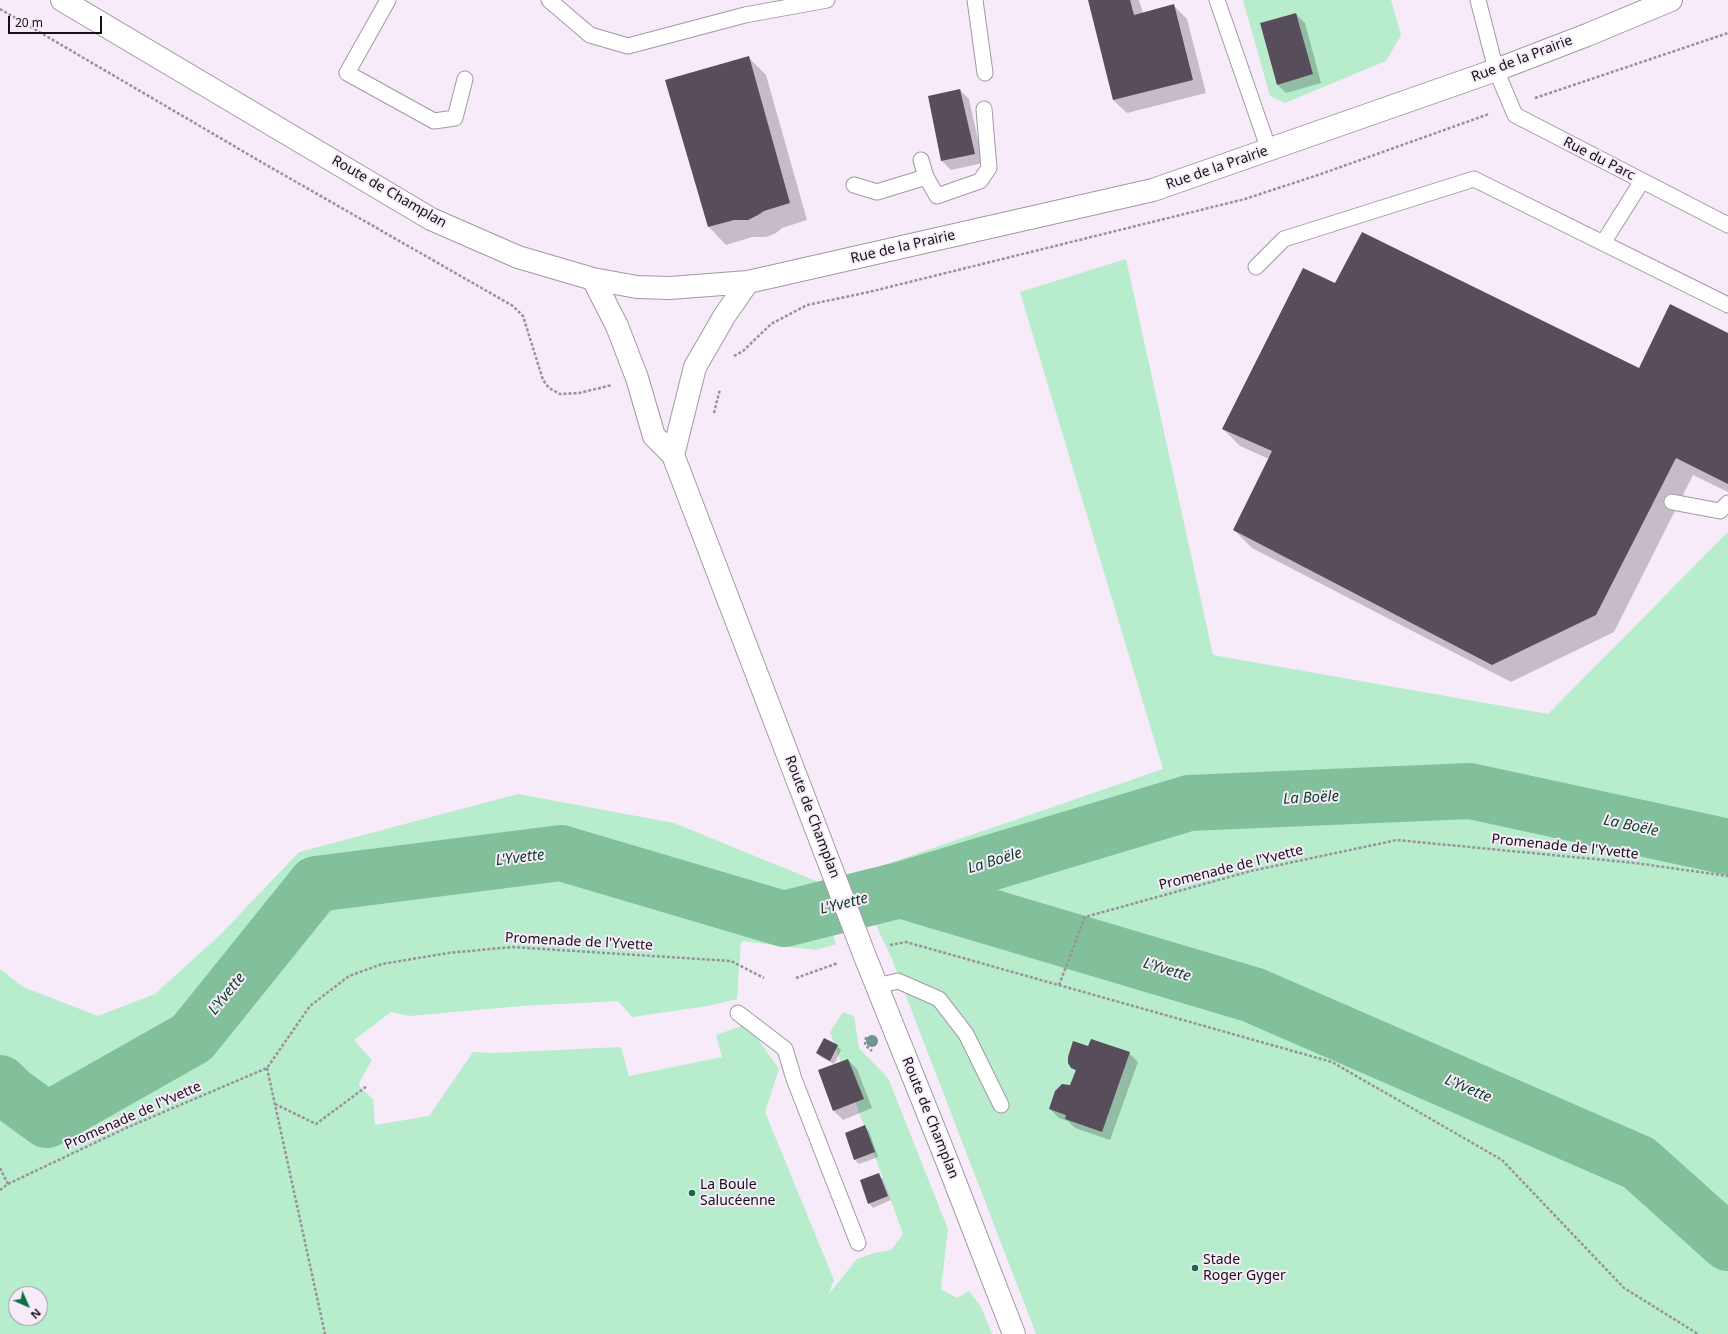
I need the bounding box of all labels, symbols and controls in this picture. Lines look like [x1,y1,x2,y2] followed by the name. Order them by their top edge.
[10,8,104,34] scale bar
[15,14,43,31] text: 20 m
[1469,32,1575,86] street label: Rue de la Prairie
[1560,134,1638,184] street label: Rue du Parc
[1164,143,1270,193] street label: Rue de la Prairie
[329,152,449,232] street label: Route de Champlan
[849,227,957,267] street label: Rue de la Prairie
[781,753,843,881] street label: Route de Champlan
[1283,788,1339,808] water label: La Boële
[1602,811,1660,841] water label: La Boële
[1490,831,1640,863] street label: Promenade de l'Yvette
[1157,842,1305,894] street label: Promenade de l'Yvette
[966,844,1024,878] water label: La Boële
[495,846,545,870] water label: L'Yvette
[818,889,870,919] water label: L'Yvette
[505,930,653,954] street label: Promenade de l'Yvette
[1141,954,1193,986] water label: L'Yvette
[205,969,249,1019] water label: L'Yvette
[898,1055,962,1181] street label: Route de Champlan
[1442,1071,1494,1107] water label: L'Yvette
[62,1078,204,1154] street label: Promenade de l'Yvette
[700,1177,776,1210] place label: La Boule Salucéenne
[687,1188,697,1198] marker: La Boule Salucéenne
[1203,1252,1286,1284] place label: Stade Roger Gyger
[1190,1263,1200,1273] marker: Stade Roger Gyger
[8,1286,48,1326] north arrow
[28,1306,45,1323] text: N

